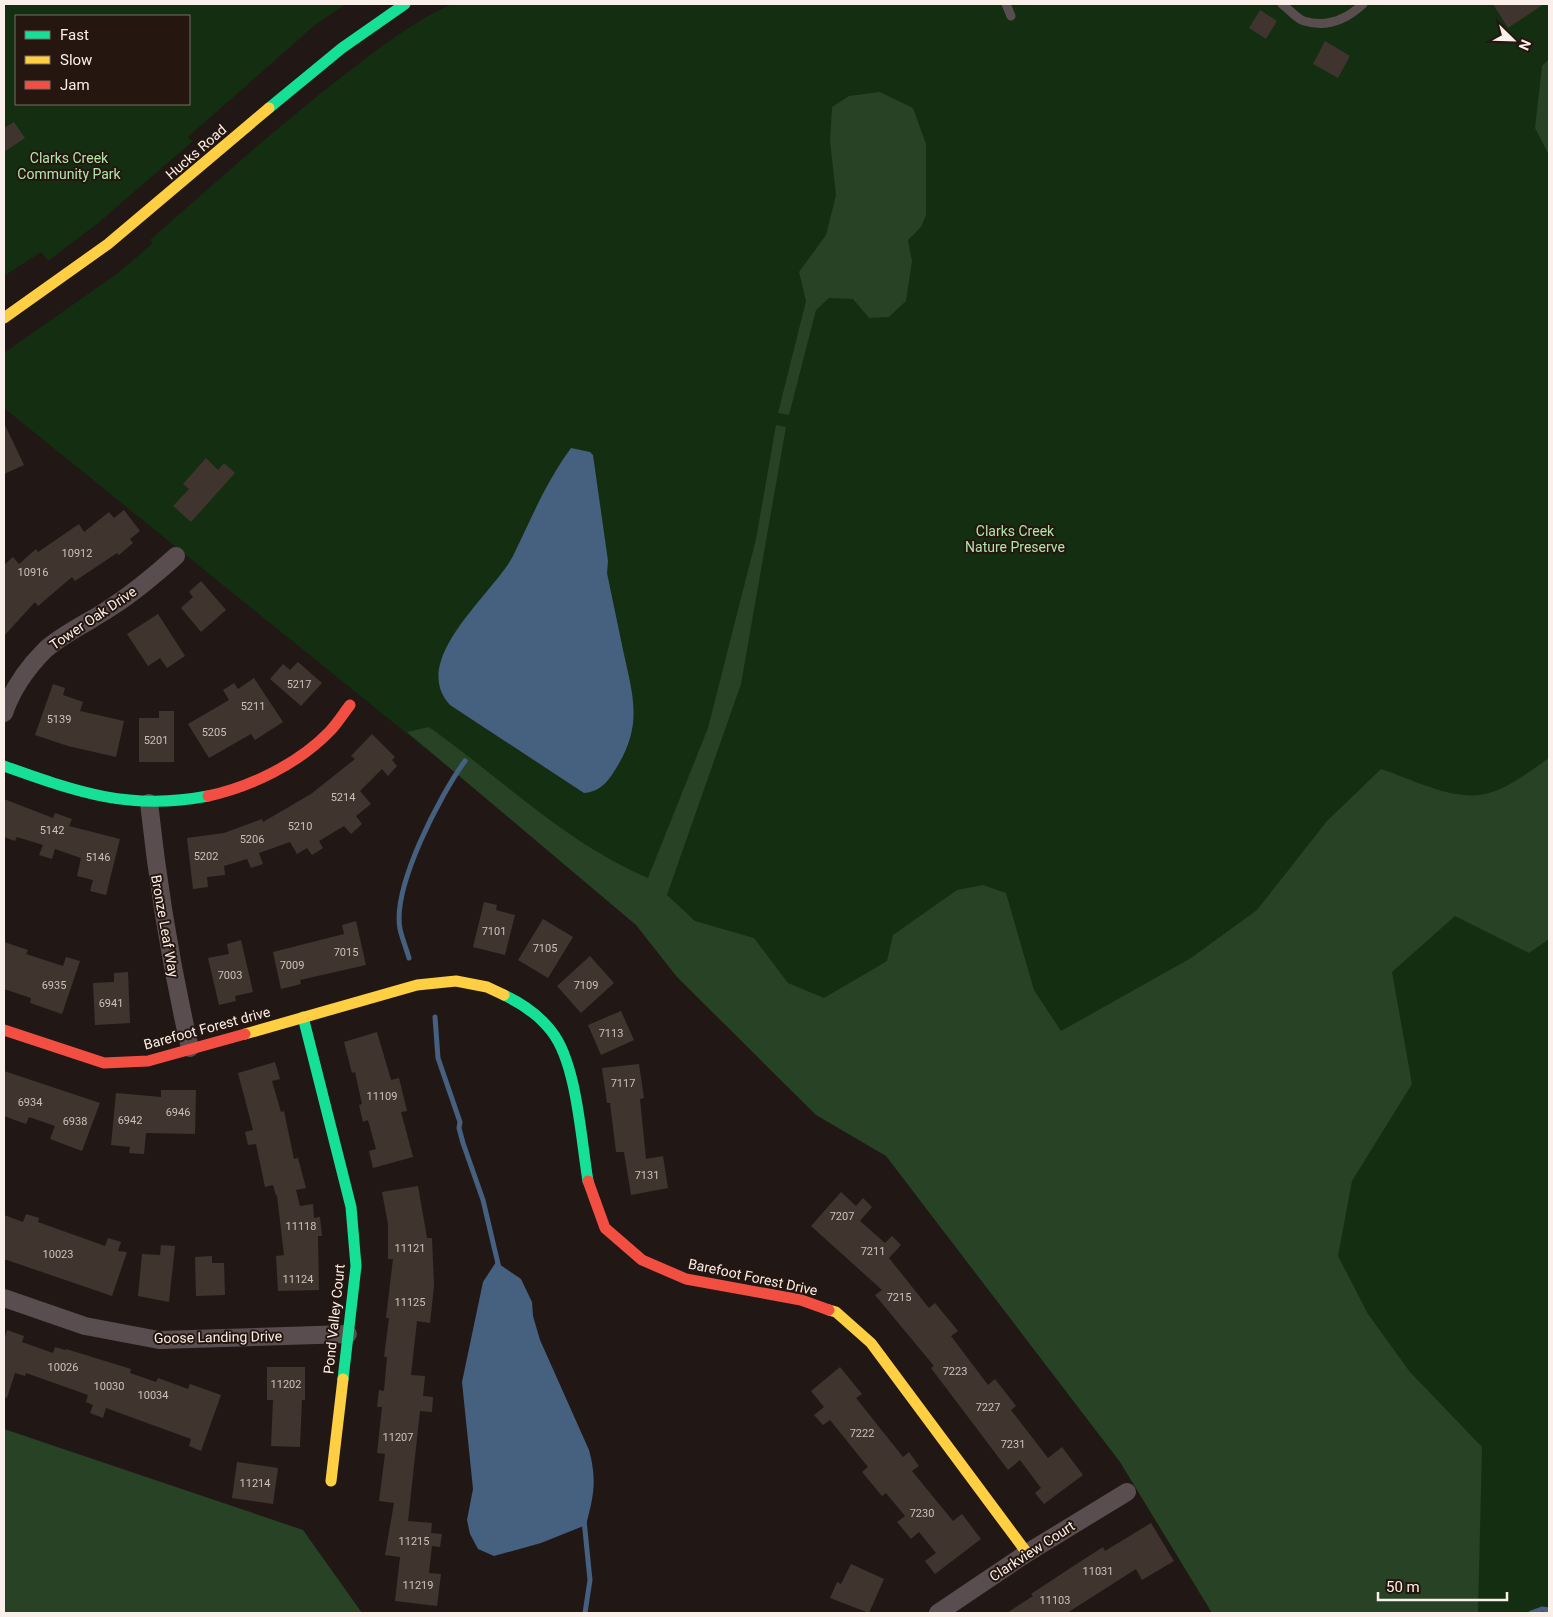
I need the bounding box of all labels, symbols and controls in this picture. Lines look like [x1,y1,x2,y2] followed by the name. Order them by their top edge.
[15,15,190,105] legend
[1488,15,1538,65] north arrow
[60,26,89,44] text: Fast
[1516,37,1534,53] text: N
[60,51,92,69] text: Slow
[60,76,90,94] text: Jam
[162,121,230,183] street label: Hucks Road
[17,150,122,182] park label: Clarks Creek Community Park
[965,523,1065,555] park label: Clarks Creek Nature Preserve
[62,547,92,560] house number: 10912
[18,566,48,579] house number: 10916
[47,583,139,653] street label: Tower Oak Drive
[287,678,311,691] house number: 5217
[241,700,265,713] house number: 5211
[47,713,71,726] house number: 5139
[202,726,226,739] house number: 5205
[144,734,168,747] house number: 5201
[331,791,355,804] house number: 5214
[288,820,312,833] house number: 5210
[40,824,64,837] house number: 5142
[240,833,264,846] house number: 5206
[194,850,218,863] house number: 5202
[86,851,110,864] house number: 5146
[148,873,182,979] street label: Bronze Leaf Way
[482,925,506,938] house number: 7101
[533,942,557,955] house number: 7105
[334,946,358,959] house number: 7015
[280,959,304,972] house number: 7009
[218,969,242,982] house number: 7003
[42,979,66,992] house number: 6935
[574,979,598,992] house number: 7109
[99,997,123,1010] house number: 6941
[142,1003,272,1053] street label: Barefoot Forest drive
[599,1027,623,1040] house number: 7113
[611,1077,635,1090] house number: 7117
[367,1090,397,1103] house number: 11109
[18,1096,42,1109] house number: 6934
[166,1106,190,1119] house number: 6946
[118,1114,142,1127] house number: 6942
[63,1115,87,1128] house number: 6938
[635,1169,659,1182] house number: 7131
[830,1210,854,1223] house number: 7207
[286,1220,316,1233] house number: 11118
[395,1242,425,1255] house number: 11121
[861,1245,885,1258] house number: 7211
[43,1248,73,1261] house number: 10023
[687,1255,819,1299] street label: Barefoot Forest Drive
[320,1263,348,1375] street label: Pond Valley Court
[283,1273,313,1286] house number: 11124
[887,1291,911,1304] house number: 7215
[395,1296,425,1309] house number: 11125
[154,1328,282,1346] street label: Goose Landing Drive
[48,1361,78,1374] house number: 10026
[943,1365,967,1378] house number: 7223
[271,1378,301,1391] house number: 11202
[94,1380,124,1393] house number: 10030
[138,1389,168,1402] house number: 10034
[976,1401,1000,1414] house number: 7227
[850,1427,874,1440] house number: 7222
[383,1431,413,1444] house number: 11207
[1001,1438,1025,1451] house number: 7231
[240,1477,270,1490] house number: 11214
[910,1507,934,1520] house number: 7230
[987,1517,1078,1584] street label: Clarkview Court
[399,1535,429,1548] house number: 11215
[1083,1565,1113,1578] house number: 11031
[1378,1570,1507,1602] scale bar
[1386,1578,1420,1596] text: 50 m
[403,1579,433,1592] house number: 11219
[1040,1594,1070,1607] house number: 11103

